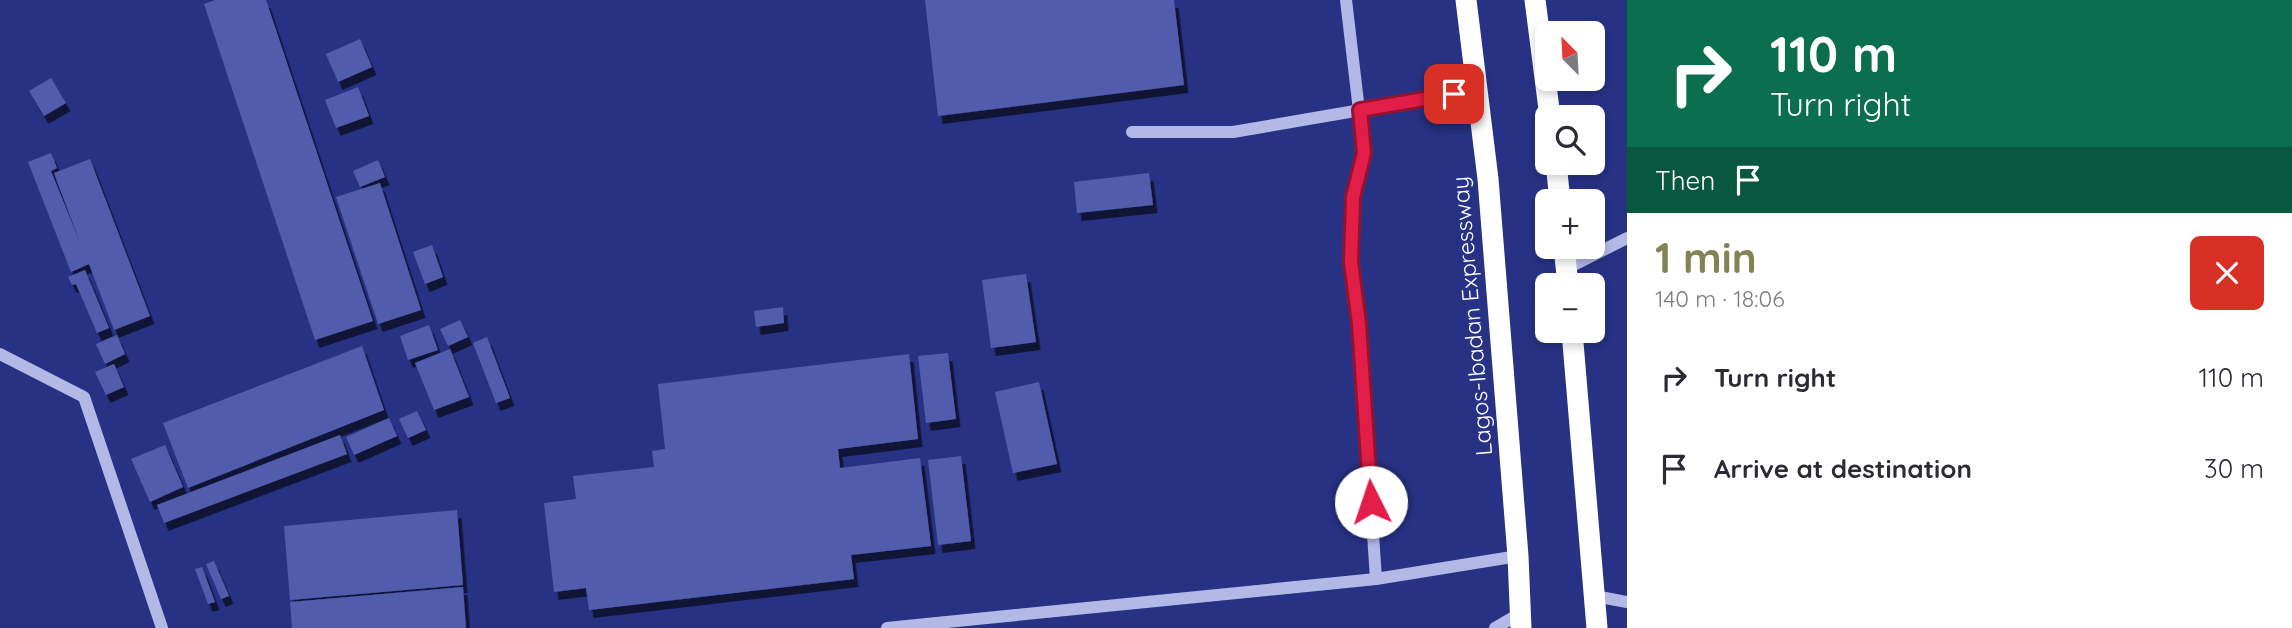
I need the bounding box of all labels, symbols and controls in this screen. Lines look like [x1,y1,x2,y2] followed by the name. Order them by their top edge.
[1535,21,1605,91] north arrow
[1535,21,1605,343] map controls
[1770,23,1897,84] text: 110 m
[1655,28,1746,119] icon: right
[1424,64,1484,124] pin
[1435,75,1473,113] icon: arrive
[1770,84,1911,124] text: Turn right
[1535,105,1605,175] button: search
[1729,161,1767,199] icon: arrive
[1655,164,1715,197] text: Then
[1445,175,1498,457] street label: Lagos-Ibadan Expressway
[1535,189,1605,259] button: +
[1655,231,1757,284] text: 1 min
[2190,236,2264,310] button: close
[1535,273,1605,343] button: −
[1655,284,1785,313] text: 140 m · 18:06
[1655,359,1693,397] icon: right
[1714,361,1836,394] text: Turn right
[2198,361,2264,394] text: 110 m
[1655,450,1693,488] icon: arrive
[1714,452,1972,485] text: Arrive at destination
[2204,452,2264,485] text: 30 m
[1334,465,1408,539] position arrow

